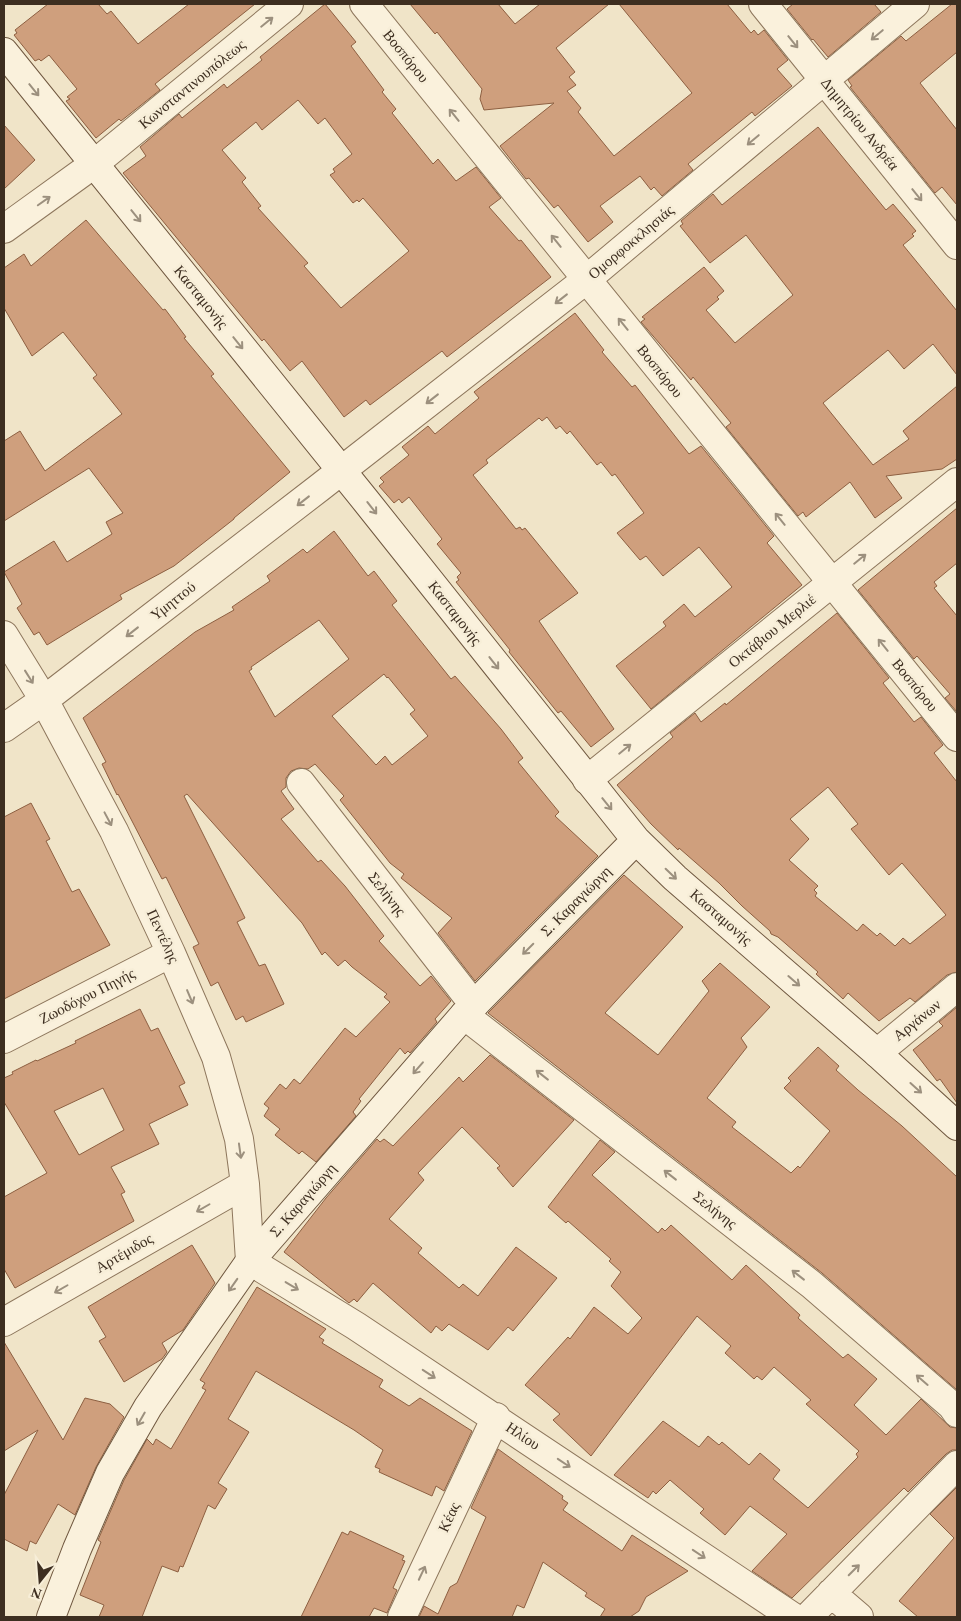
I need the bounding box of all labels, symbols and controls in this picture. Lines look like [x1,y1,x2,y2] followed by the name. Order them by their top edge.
[260,17,273,28] one-way arrow
[380,26,432,86] street label: Βοσπόρου
[871,29,884,41] one-way arrow
[788,35,799,48] one-way arrow
[136,36,248,132] street label: Κωνσταντινουπόλεως
[818,75,902,173] street label: Δημητρίου Ανδρέα
[29,83,40,96] one-way arrow
[448,109,459,122] one-way arrow
[746,134,759,145] one-way arrow
[912,189,923,202] one-way arrow
[37,196,51,206] one-way arrow
[585,202,677,282] street label: Ομορφοκκλησιάς
[131,209,142,222] one-way arrow
[550,235,561,248] one-way arrow
[171,262,231,332] street label: Κασταμονής
[554,294,567,305] one-way arrow
[618,318,629,331] one-way arrow
[232,336,243,349] one-way arrow
[634,341,686,401] street label: Βοσπόρου
[425,394,439,404] one-way arrow
[296,495,309,506] one-way arrow
[366,501,377,514] one-way arrow
[775,513,786,526] one-way arrow
[854,554,867,565] one-way arrow
[425,578,485,648] street label: Κασταμονής
[147,579,199,623] street label: Υμηττού
[725,591,819,671] street label: Οκτάβιου Μερλιέ
[125,627,139,637] one-way arrow
[877,639,888,652] one-way arrow
[889,655,941,715] street label: Βοσπόρου
[489,656,500,669] one-way arrow
[25,669,35,683] one-way arrow
[618,744,631,755] one-way arrow
[601,797,612,810] one-way arrow
[104,811,113,826] one-way arrow
[538,863,614,939] street label: Σ. Καραγιώργη
[665,868,677,880] one-way arrow
[365,869,409,919] street label: Σελήνης
[687,886,755,948] street label: Κασταμονής
[144,907,182,965] street label: Πεντέλης
[522,943,534,956] one-way arrow
[36,965,138,1027] street label: Ζωοδόχου Πηγής
[787,975,800,986] one-way arrow
[186,989,196,1004] one-way arrow
[890,996,944,1044] street label: Αργάνων
[412,1062,423,1075] one-way arrow
[535,1070,549,1080] one-way arrow
[909,1082,922,1094] one-way arrow
[235,1143,245,1159] one-way arrow
[267,1160,339,1240] street label: Σ. Καραγιώργη
[664,1169,677,1180] one-way arrow
[690,1188,740,1232] street label: Σελήνης
[196,1204,210,1214] one-way arrow
[93,1230,155,1276] street label: Αρτέμιδος
[792,1269,805,1280] one-way arrow
[228,1278,238,1292] one-way arrow
[284,1282,298,1292] one-way arrow
[55,1284,69,1294] one-way arrow
[421,1369,435,1379] one-way arrow
[916,1375,929,1386] one-way arrow
[136,1412,146,1426] one-way arrow
[503,1419,543,1453] street label: Ηλίου
[557,1458,571,1469] one-way arrow
[435,1500,463,1534] street label: Κέας
[692,1549,706,1559] one-way arrow
[15,1556,65,1606] north arrow
[848,1564,860,1576] one-way arrow
[418,1566,428,1581] one-way arrow
[29,1584,43,1602] text: N

